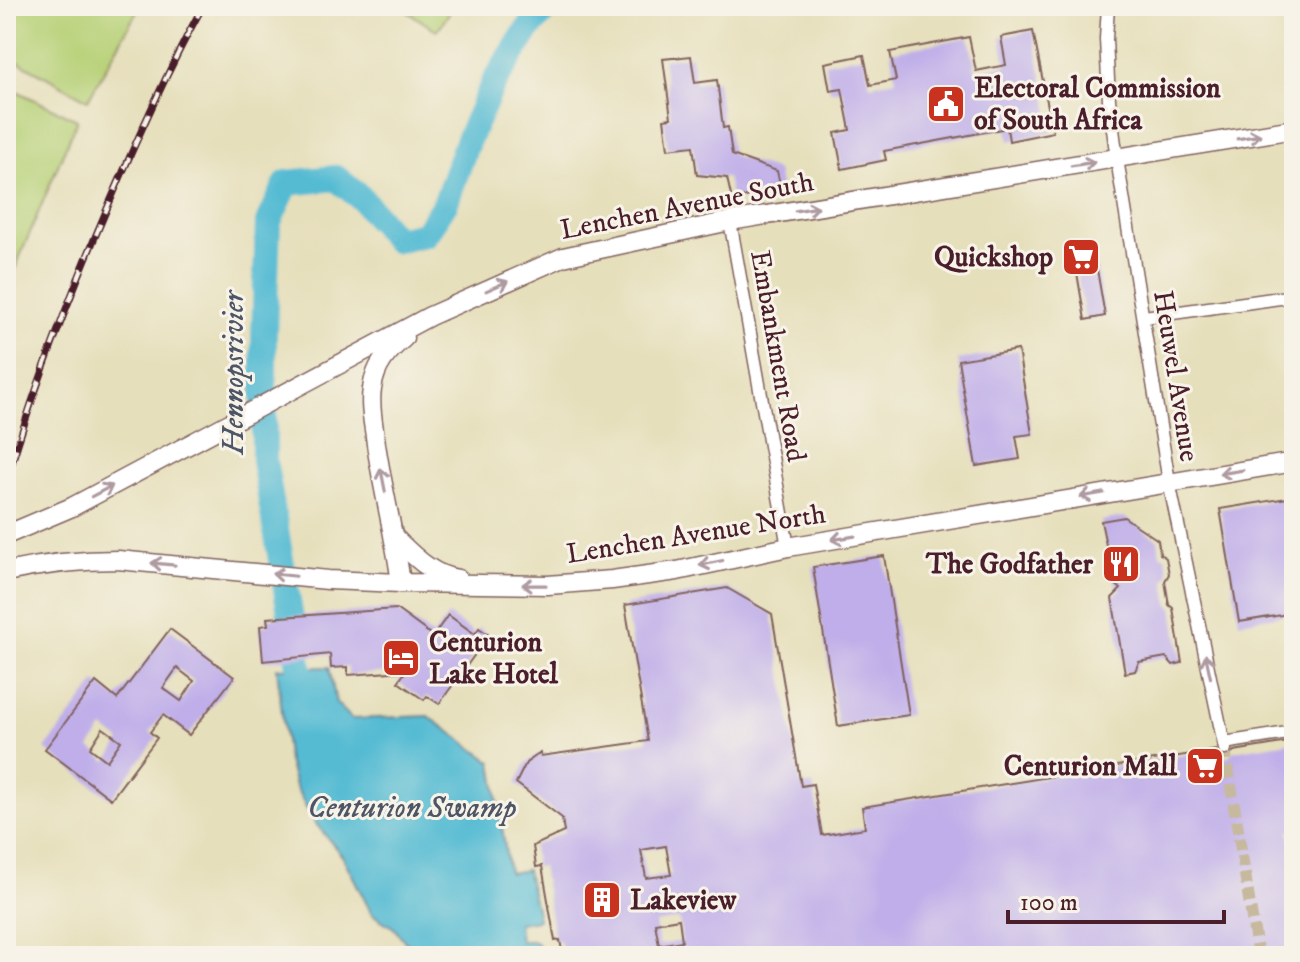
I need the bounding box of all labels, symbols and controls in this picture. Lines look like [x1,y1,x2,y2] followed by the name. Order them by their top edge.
[974,71,1221,138] place label: Electoral Commission of South Africa
[925,83,967,125] public building icon: Electoral Commission of South Africa
[1236,129,1261,144] one-way arrow
[1070,156,1095,171] one-way arrow
[557,164,817,248] street label: Lenchen Avenue South
[794,201,819,216] one-way arrow
[1060,236,1102,278] supermarket icon: Quickshop
[934,240,1053,275] place label: Quickshop
[742,247,814,465] street label: Embankment Road
[484,278,508,293] one-way arrow
[1145,288,1207,464] street label: Heuwel Avenue
[216,289,253,456] water label: Hennopsrivier
[1219,465,1244,480] one-way arrow
[374,468,389,494] one-way arrow
[90,482,114,498] one-way arrow
[1079,489,1105,504] one-way arrow
[564,496,828,572] street label: Lenchen Avenue North
[831,531,856,546] one-way arrow
[1100,543,1142,585] restaurant icon: The Godfather
[925,547,1094,582] place label: The Godfather
[150,556,177,571] one-way arrow
[699,556,725,571] one-way arrow
[271,568,298,583] one-way arrow
[521,577,548,593] one-way arrow
[429,625,559,692] place label: Centurion Lake Hotel
[380,637,422,679] hotel icon: Centurion Lake Hotel
[1200,654,1215,679] one-way arrow
[1184,745,1226,787] supermarket icon: Centurion Mall
[1004,749,1178,784] place label: Centurion Mall
[307,790,517,827] water label: Centurion Swamp
[1008,874,1224,924] scale bar
[581,879,623,921] building icon: Lakeview
[630,883,737,918] place label: Lakeview
[1020,888,1078,918] text: 100 m

